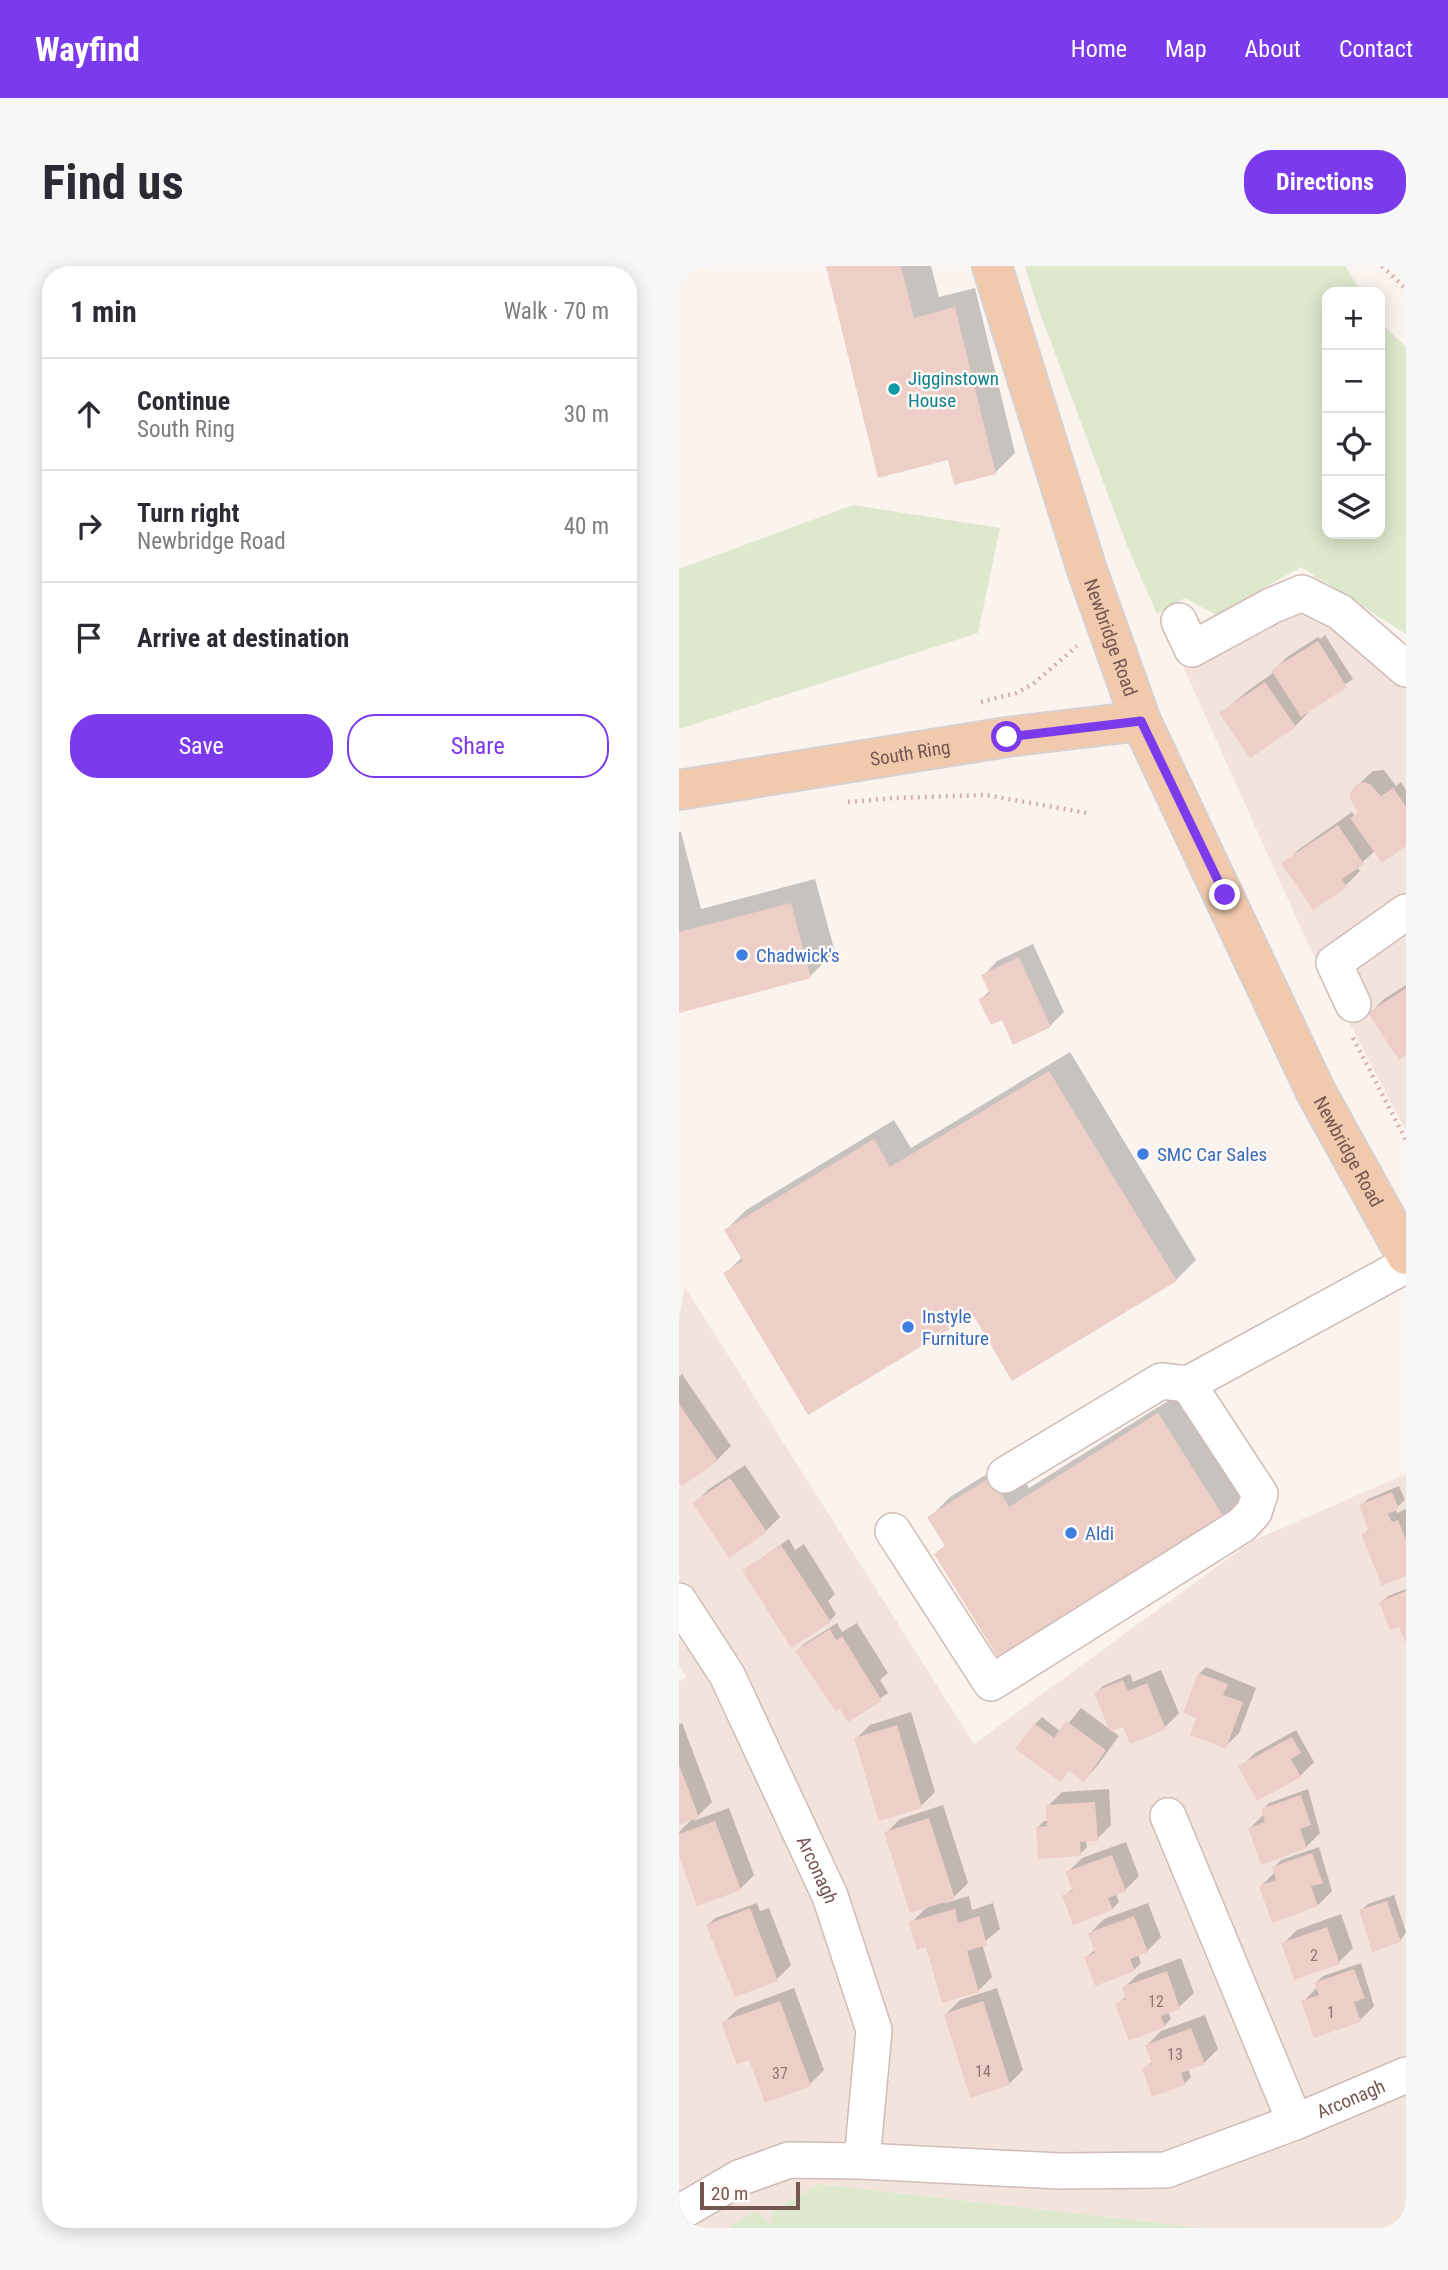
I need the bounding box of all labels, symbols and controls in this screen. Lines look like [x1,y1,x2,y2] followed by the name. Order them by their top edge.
[35,30,140,69] text: Wayfind
[1071,35,1127,63] text: Home
[1165,35,1207,63] text: Map
[1245,35,1301,63] text: About
[1339,35,1413,63] text: Contact
[1244,150,1406,214] button: Directions
[42,154,184,211] text: Find us
[1322,287,1385,539] map controls
[1322,287,1385,350] button: +
[70,294,137,329] text: 1 min
[504,298,609,325] text: Walk · 70 m
[1322,350,1385,413] button: −
[908,367,999,412] place label: Jigginstown House
[886,381,902,397] marker: Jigginstown House
[137,386,230,416] text: Continue
[70,395,108,433] icon: ahead
[564,401,609,428] text: 30 m
[1322,413,1385,476] button: locate
[137,416,235,443] text: South Ring
[1322,476,1385,539] button: layers
[137,498,239,528] text: Turn right
[70,507,108,545] icon: right
[564,513,609,540] text: 40 m
[137,528,286,555] text: Newbridge Road
[1080,576,1143,699] street label: Newbridge Road
[70,619,108,657] icon: arrive
[137,623,349,653] text: Arrive at destination
[70,714,333,778] button: Save
[347,714,609,778] button: Share
[991,721,1022,752] route start
[868,735,952,770] street label: South Ring
[1209,879,1240,910] route end
[756,944,840,967] place label: Chadwick's
[734,947,750,963] marker: Chadwick's
[1309,1092,1389,1211] street label: Newbridge Road
[1157,1143,1267,1166] place label: SMC Car Sales
[1135,1146,1151,1162] marker: SMC Car Sales
[922,1305,989,1350] place label: Instyle Furniture
[900,1319,916,1335] marker: Instyle Furniture
[1085,1522,1114,1545] place label: Aldi
[1063,1525,1079,1541] marker: Aldi
[792,1832,843,1906] street label: Arconagh
[1310,1946,1318,1965] house number: 2
[1148,1992,1164,2011] house number: 12
[1327,2003,1335,2022] house number: 1
[1167,2045,1183,2064] house number: 13
[975,2062,991,2081] house number: 14
[772,2064,788,2083] house number: 37
[1313,2074,1388,2123] street label: Arconagh
[700,2179,800,2211] scale bar
[711,2182,748,2205] text: 20 m

